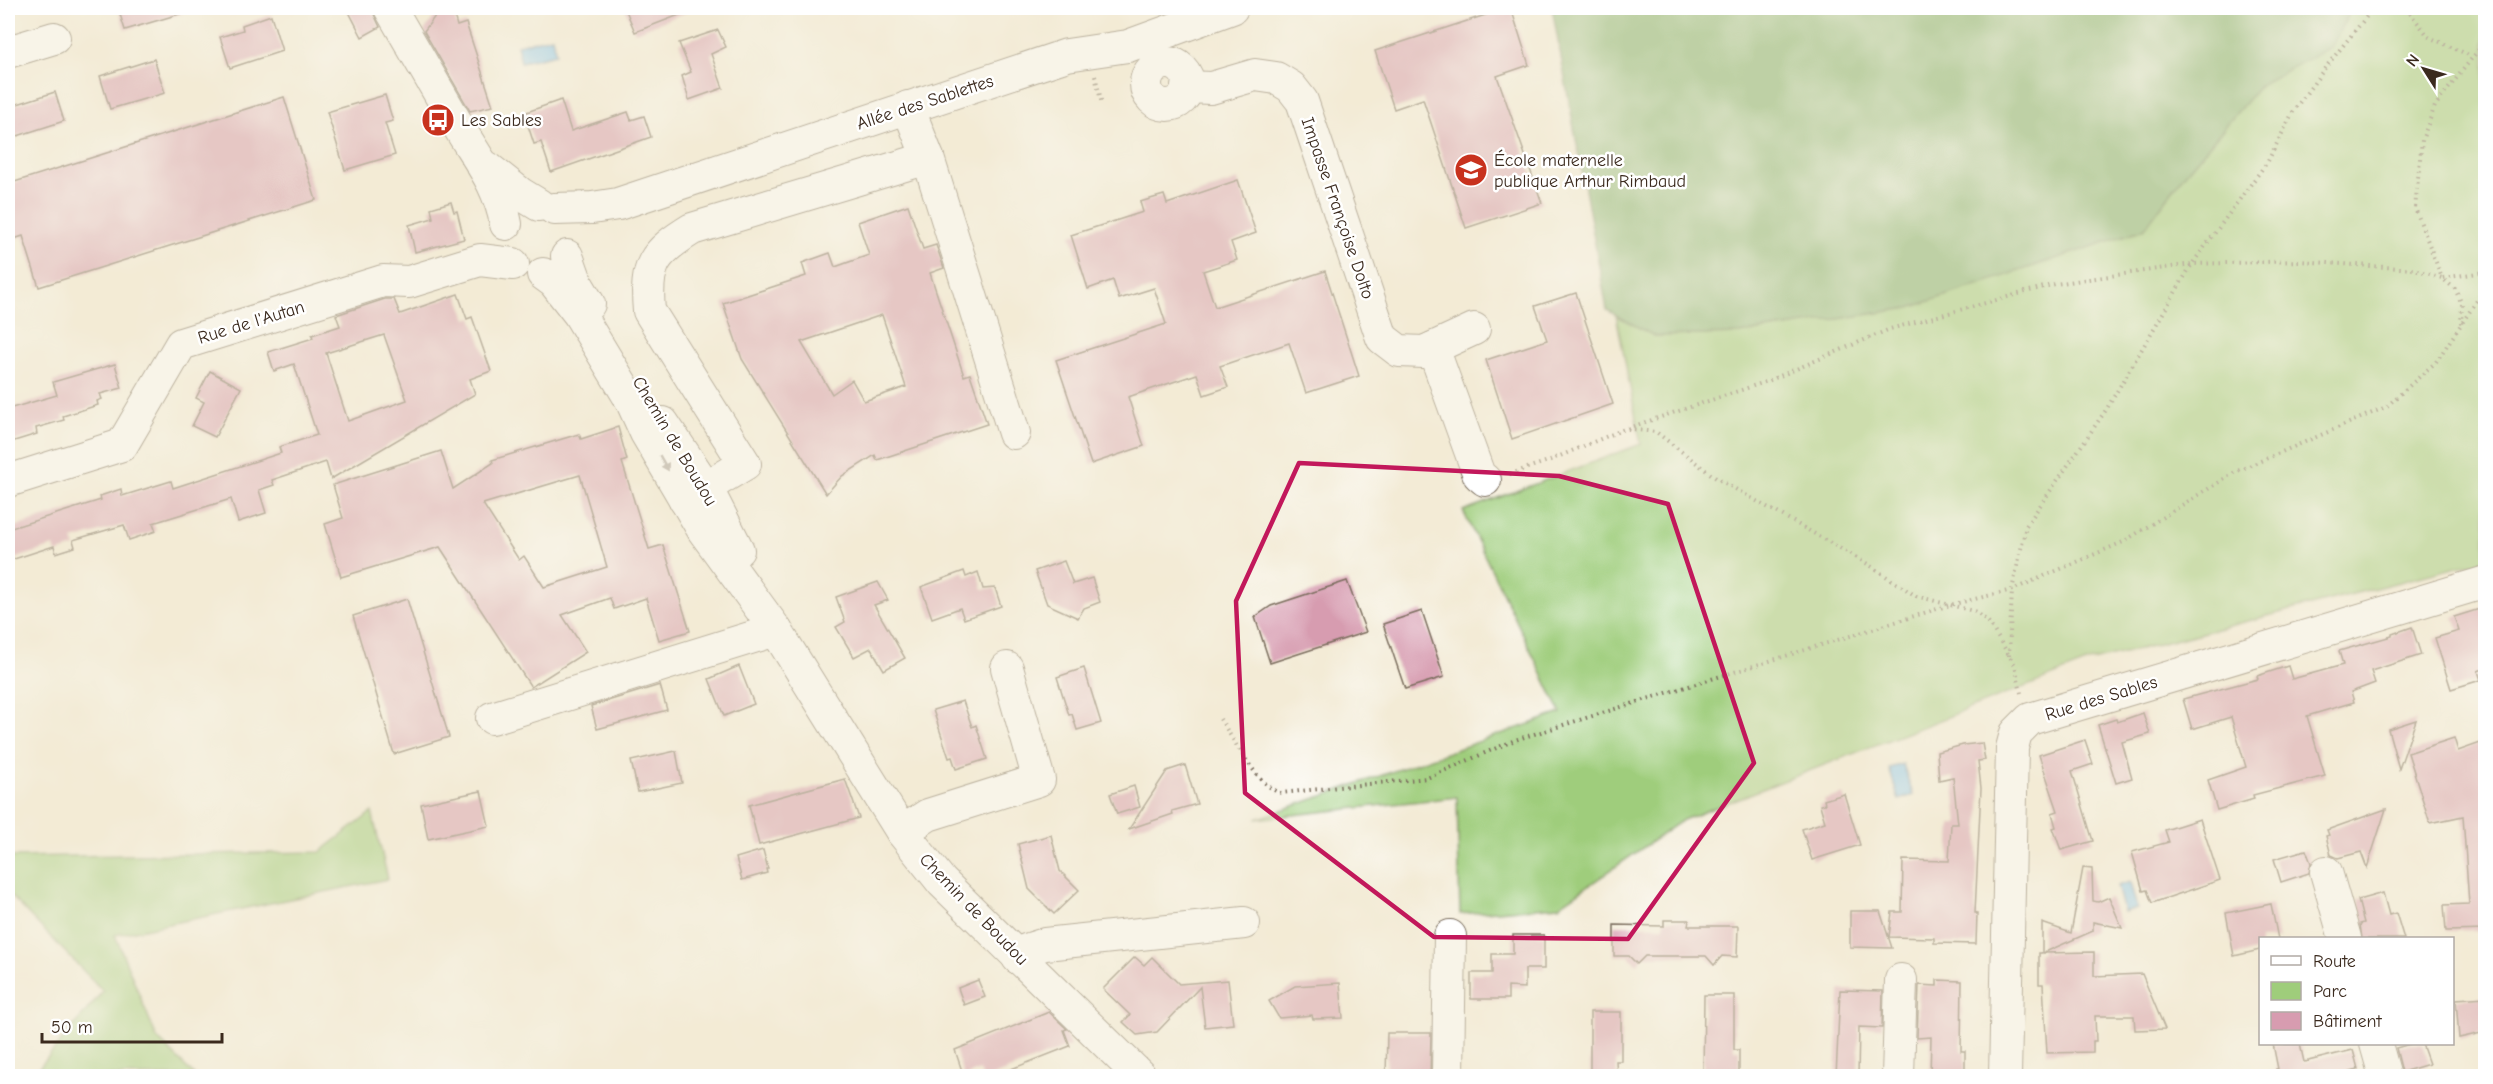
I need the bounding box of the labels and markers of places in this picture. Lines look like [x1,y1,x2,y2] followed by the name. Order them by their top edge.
[420,102,456,138] bus stop icon: Les Sables
[461,110,542,131] place label: Les Sables
[1494,149,1686,192] place label: École maternelle publique Arthur Rimbaud
[1453,152,1489,188] school or university icon: École maternelle publique Arthur Rimbaud

